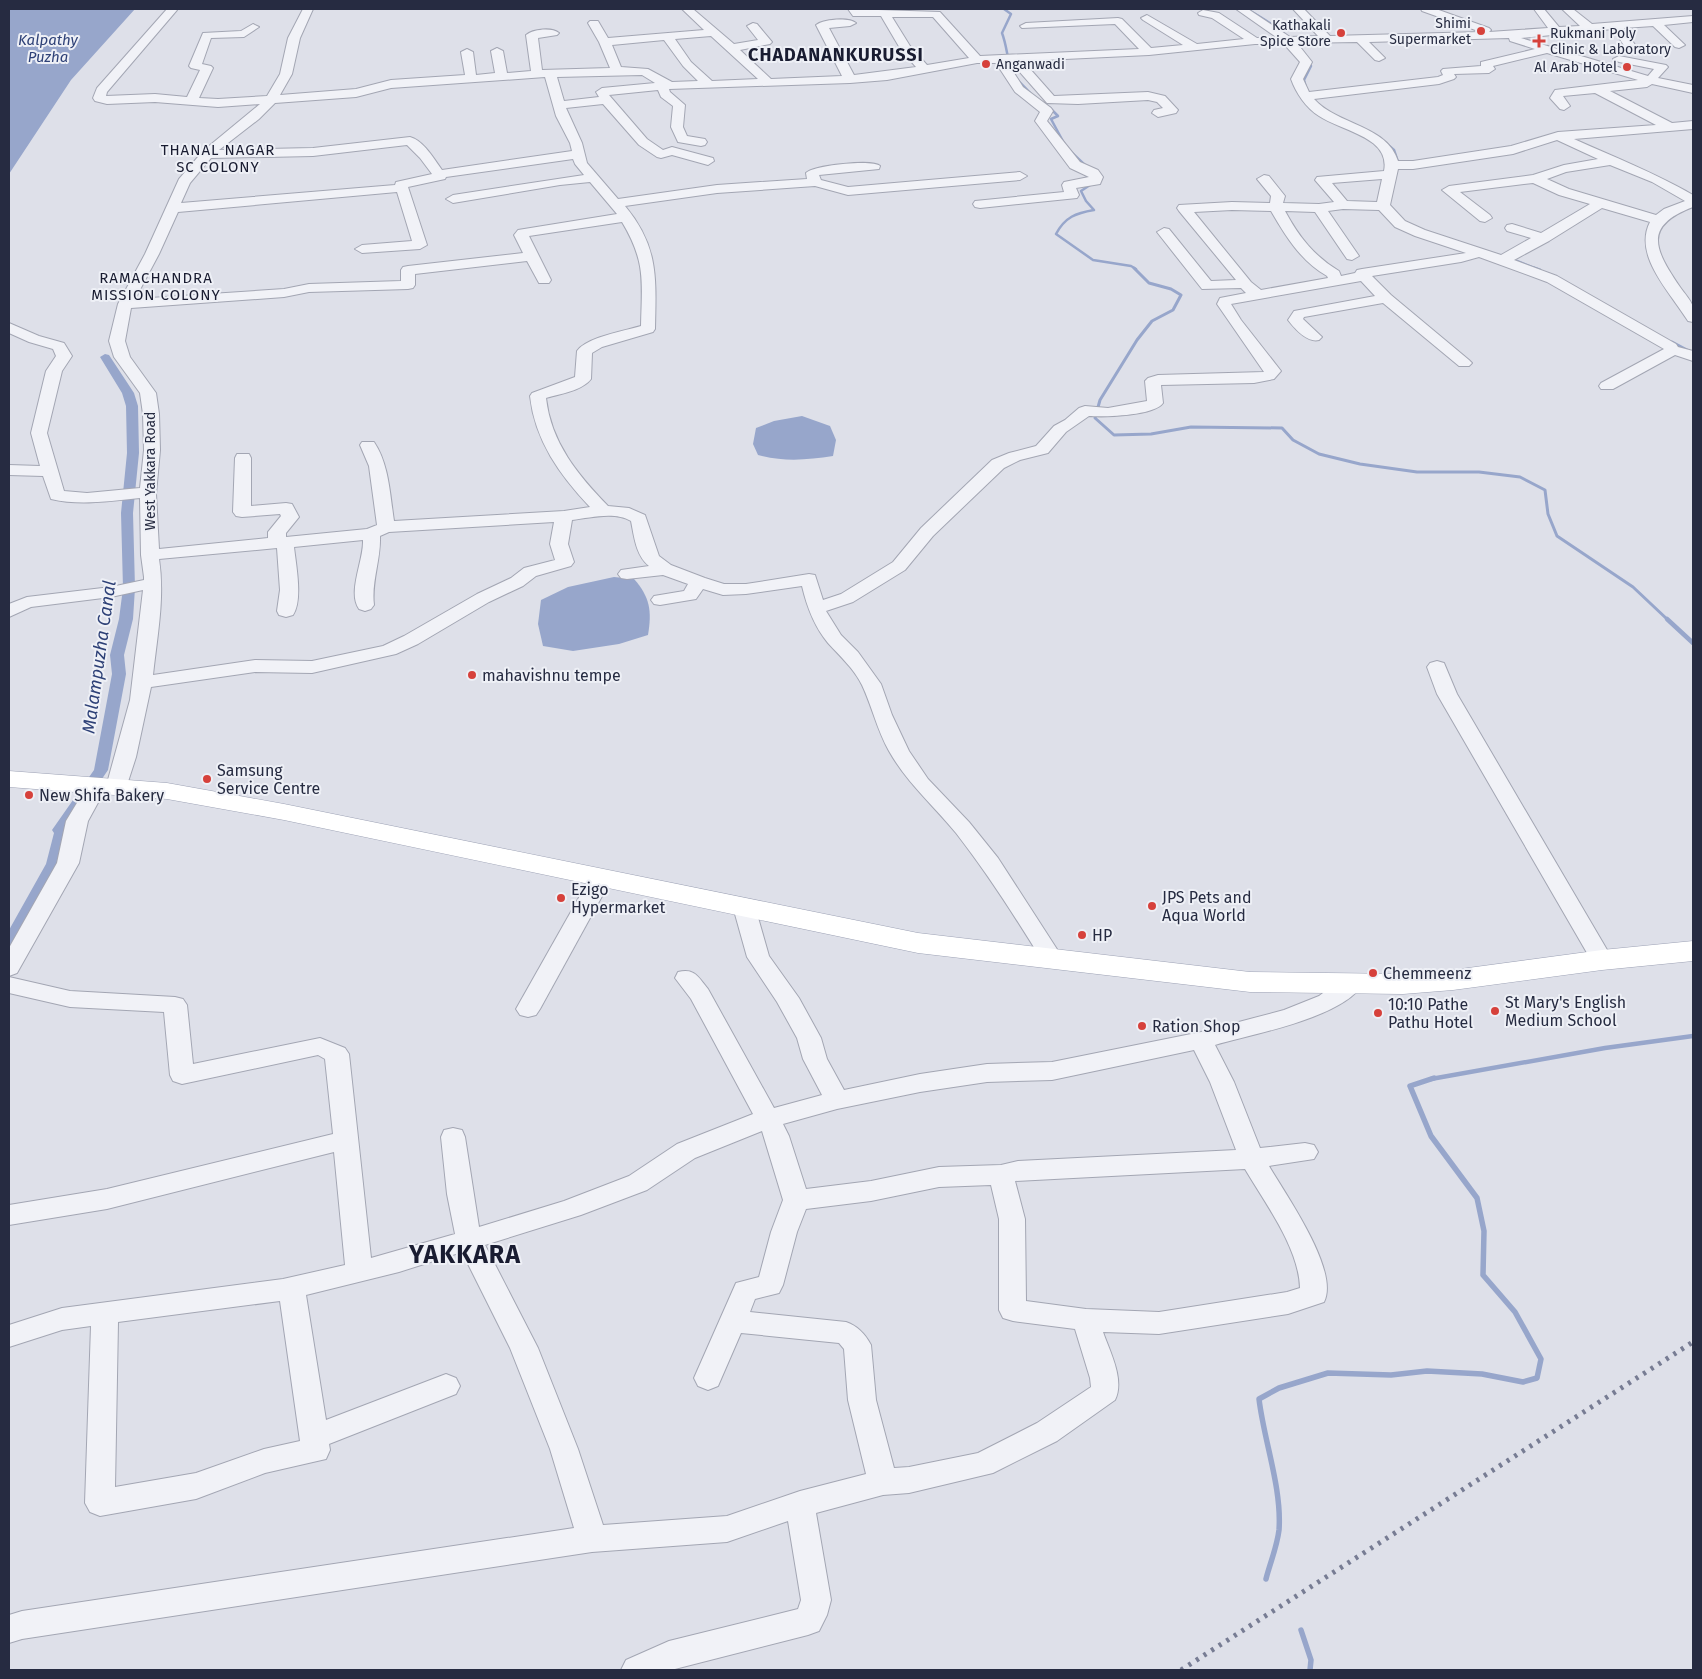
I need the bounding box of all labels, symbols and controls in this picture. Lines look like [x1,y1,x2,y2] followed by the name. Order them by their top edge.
[1389,15,1472,48] place label: Shimi Supermarket
[1260,17,1331,50] place label: Kathakali Spice Store
[1475,25,1487,37] marker: Shimi Supermarket
[1550,25,1671,58] place label: Rukmani Poly Clinic & Laboratory
[1335,27,1347,39] marker: Kathakali Spice Store
[18,31,79,66] water label: Kalpathy Puzha
[1532,34,1546,48] marker: Rukmani Poly Clinic & Laboratory
[748,44,924,66] district label: CHADANANKURUSSI
[996,56,1065,73] place label: Anganwadi
[980,58,992,70] marker: Anganwadi
[1534,59,1617,76] place label: Al Arab Hotel
[1621,61,1633,73] marker: Al Arab Hotel
[161,141,275,176] district label: THANAL NAGAR SC COLONY
[91,269,221,304] district label: RAMACHANDRA MISSION COLONY
[142,412,159,530] street label: West Yakkara Road
[77,579,121,735] water label: Malampuzha Canal
[482,666,621,685] place label: mahavishnu tempe
[466,669,478,681] marker: mahavishnu tempe
[217,761,320,798] place label: Samsung Service Centre
[201,773,213,785] marker: Samsung Service Centre
[39,786,164,805] place label: New Shifa Bakery
[23,789,35,801] marker: New Shifa Bakery
[571,880,666,917] place label: Ezigo Hypermarket
[1162,888,1252,925] place label: JPS Pets and Aqua World
[555,892,567,904] marker: Ezigo Hypermarket
[1146,900,1158,912] marker: JPS Pets and Aqua World
[1092,926,1112,945] place label: HP
[1076,929,1088,941] marker: HP
[1383,964,1471,983] place label: Chemmeenz
[1367,967,1379,979] marker: Chemmeenz
[1505,993,1626,1030] place label: St Mary's English Medium School
[1388,995,1473,1032] place label: 10:10 Pathe Pathu Hotel
[1489,1005,1501,1017] marker: St Mary's English Medium School
[1372,1007,1384,1019] marker: 10:10 Pathe Pathu Hotel
[1152,1017,1240,1036] place label: Ration Shop
[1136,1020,1148,1032] marker: Ration Shop
[408,1240,521,1270] district label: YAKKARA

